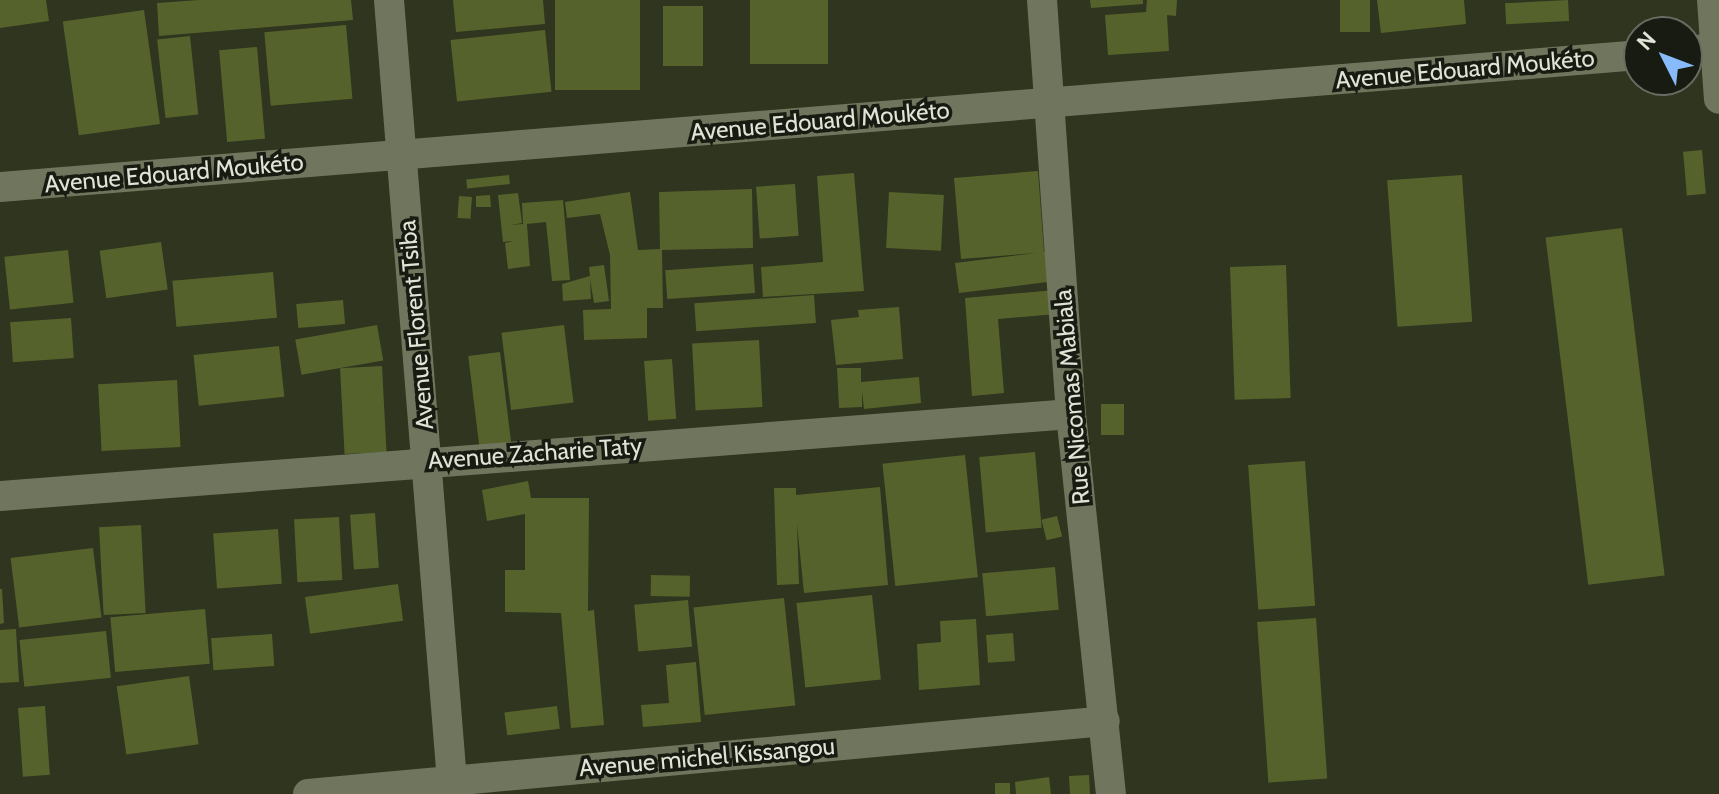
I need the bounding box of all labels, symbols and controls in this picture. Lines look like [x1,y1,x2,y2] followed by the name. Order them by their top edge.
[1623,16,1703,96] north arrow
[1631,26,1662,56] text: N
[1334,43,1596,95] street label: Avenue Edouard Moukéto
[689,95,951,147] street label: Avenue Edouard Moukéto
[43,147,305,199] street label: Avenue Edouard Moukéto
[392,219,440,431] street label: Avenue Florent Tsiba
[1048,288,1096,506] street label: Rue Nicomas Mabiala
[427,431,643,475] street label: Avenue Zacharie Taty
[578,731,836,783] street label: Avenue michel Kissangou

